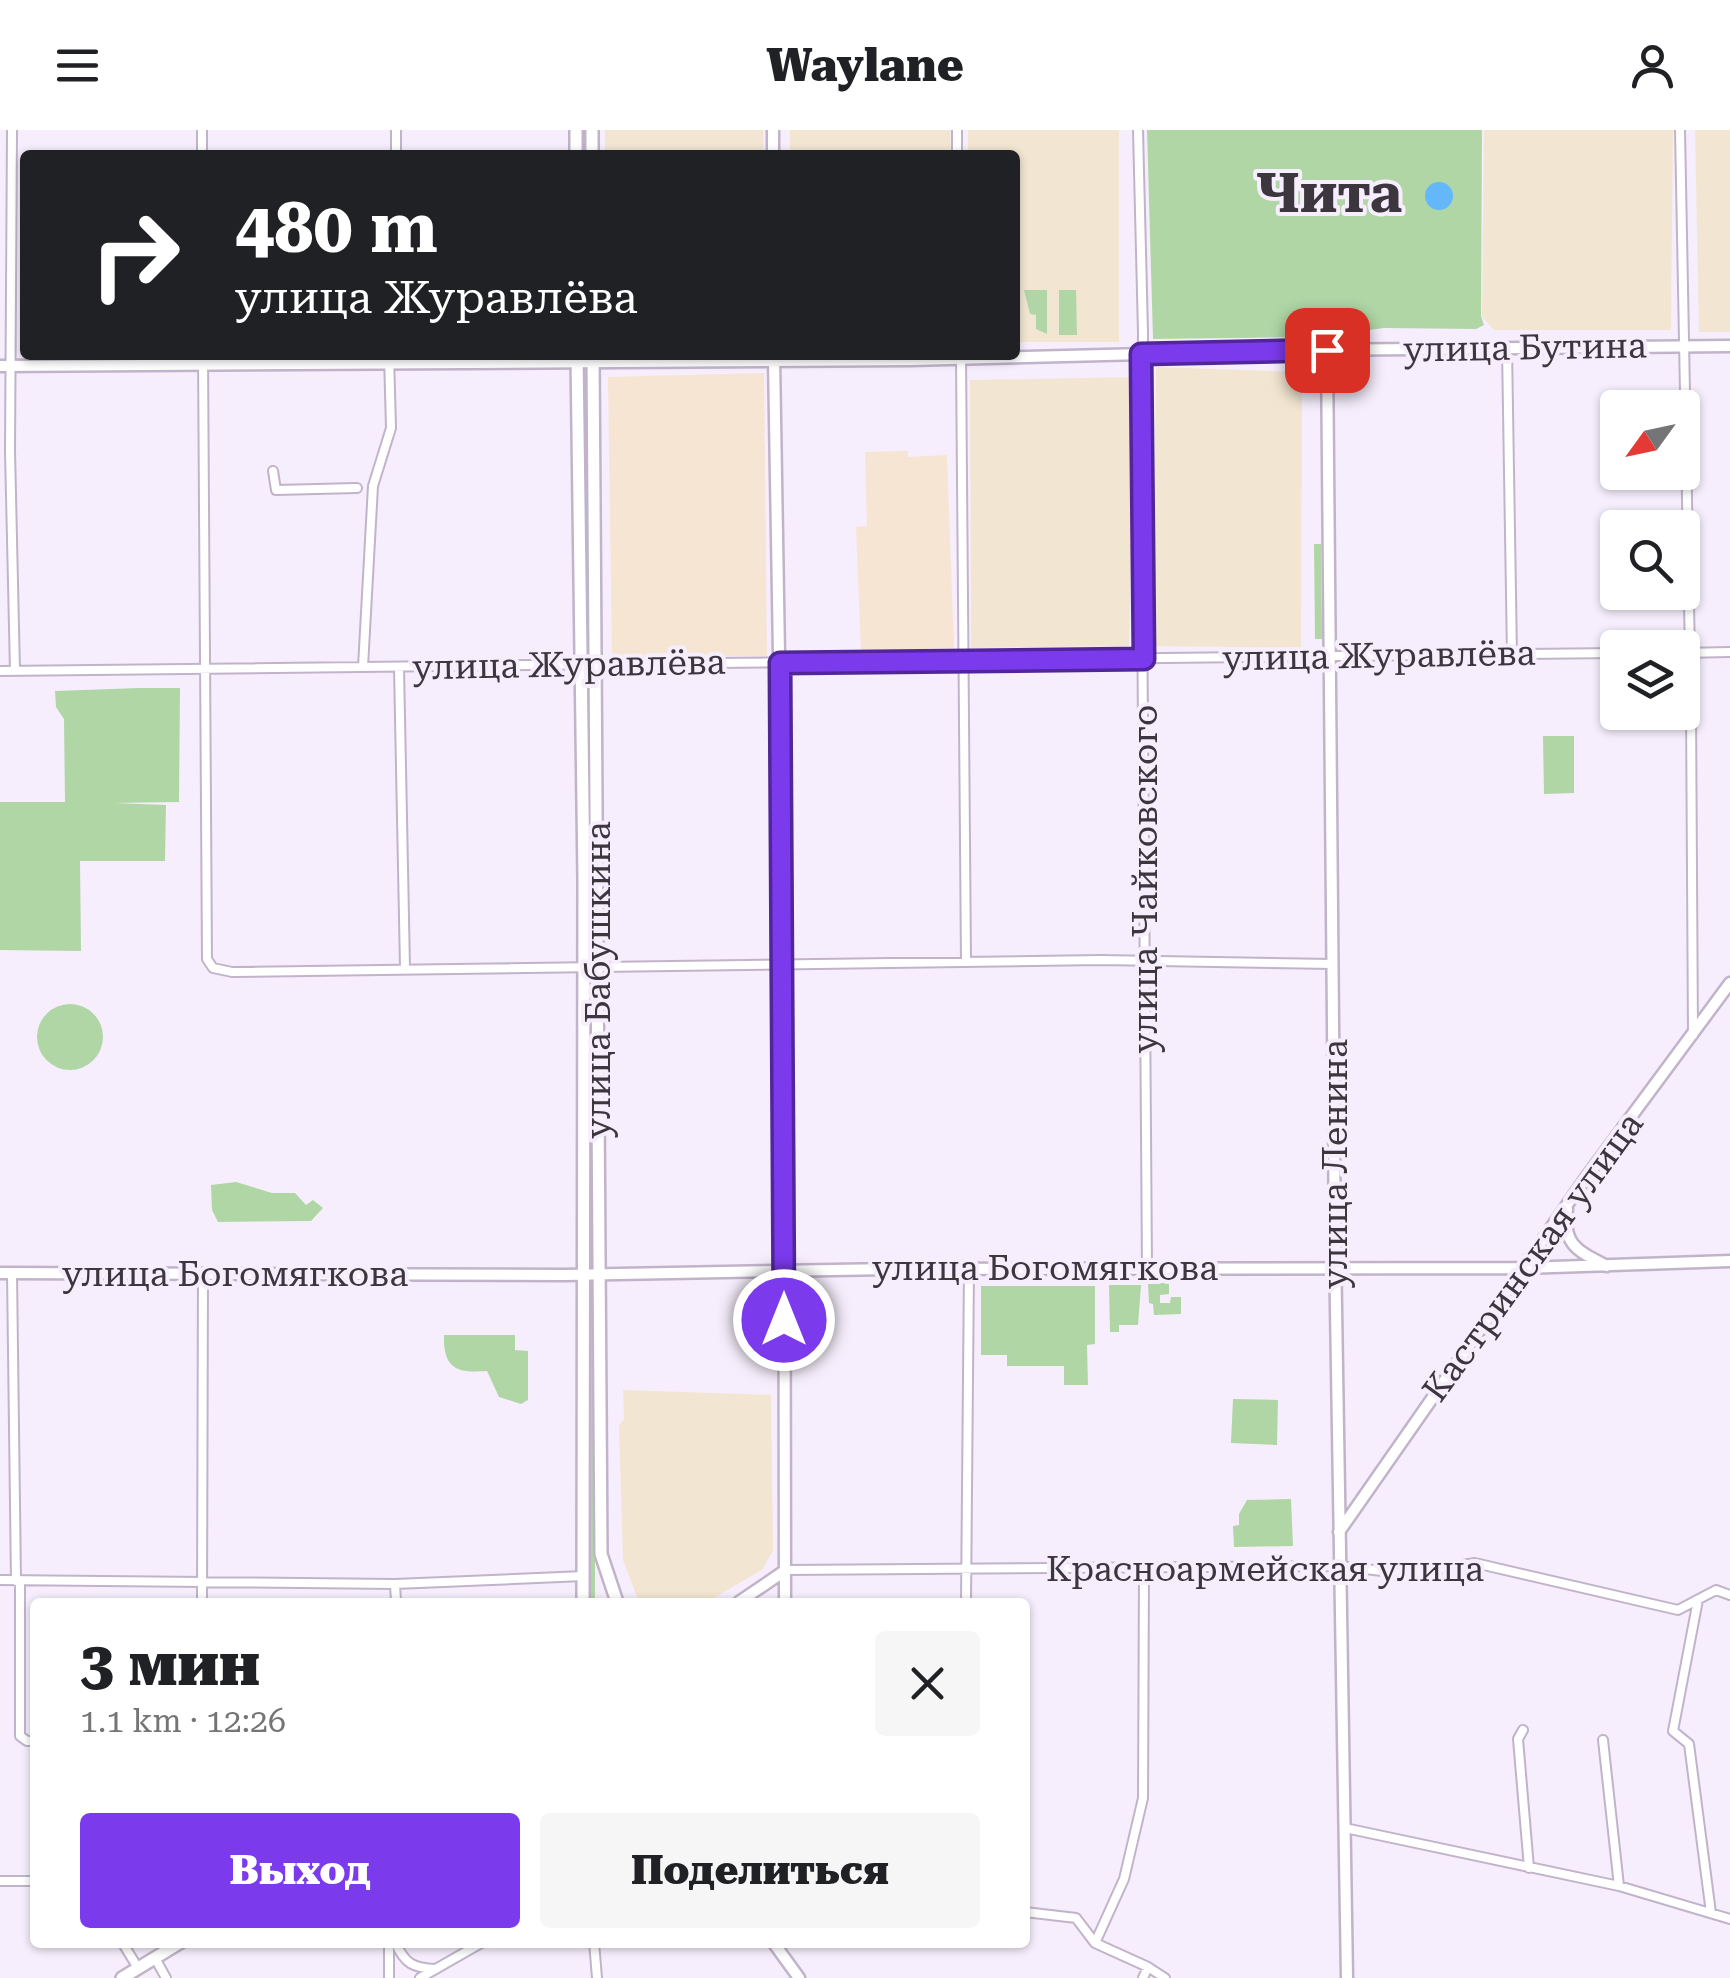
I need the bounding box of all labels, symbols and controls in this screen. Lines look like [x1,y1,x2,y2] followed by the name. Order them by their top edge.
[50,38,105,93] icon: menu
[1625,38,1680,93] icon: person
[766,39,964,92] text: Waylane
[1256,161,1402,225] district label: Чита
[235,187,438,269] text: 480 m
[70,190,200,320] icon: right
[235,271,638,324] text: улица Журавлёва
[1285,308,1370,393] pin
[1300,323,1355,378] icon: arrive
[1403,325,1647,371] street label: улица Бутина
[1600,390,1700,490] north arrow
[1600,390,1700,730] map controls
[1600,510,1700,610] button: search
[1600,630,1700,730] button: layers
[1222,633,1536,679] street label: улица Журавлёва
[412,642,726,688] street label: улица Журавлёва
[1125,705,1166,1053] street label: улица Чайковского
[578,821,619,1139] street label: улица Бабушкина
[1315,1039,1356,1289] street label: улица Ленина
[1414,1104,1652,1409] street label: Кастринская улица
[872,1248,1218,1289] street label: улица Богомягкова
[62,1254,408,1295] street label: улица Богомягкова
[732,1268,836,1372] position arrow
[1046,1549,1484,1590] street label: Красноармейская улица
[80,1629,260,1700] text: 3 мин
[875,1631,980,1736] button: close
[80,1702,286,1740] text: 1.1 km · 12:26
[80,1813,520,1928] button: Выход
[540,1813,980,1928] button: Поделиться

